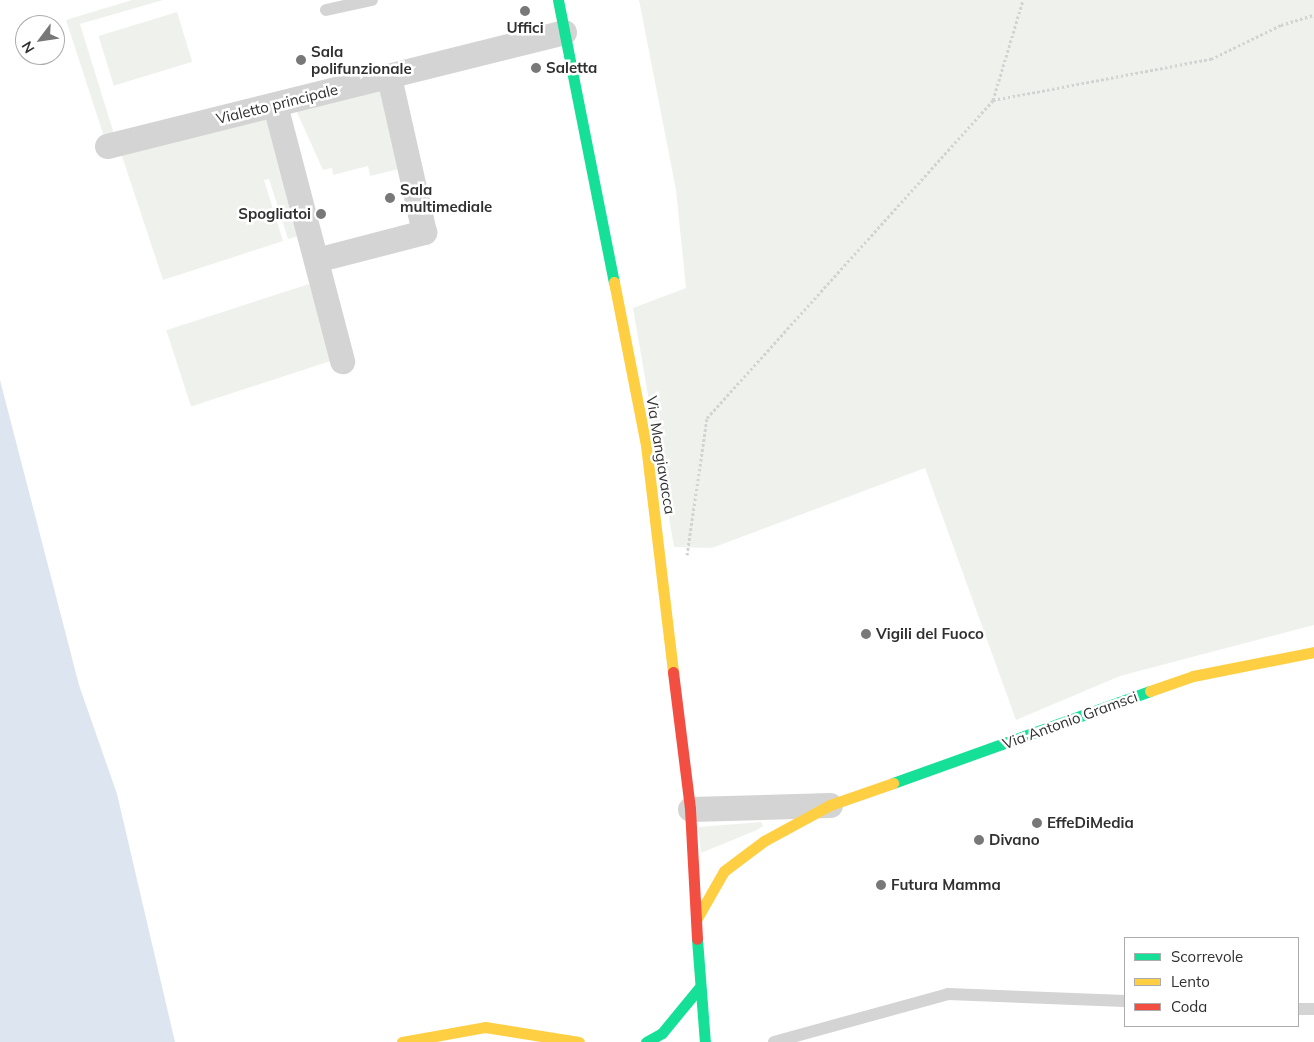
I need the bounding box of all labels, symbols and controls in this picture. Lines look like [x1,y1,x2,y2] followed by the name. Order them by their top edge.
[519,5,531,17] marker: Uffici
[15,15,65,65] north arrow
[506,19,544,37] place label: Uffici
[18,38,38,56] text: N
[311,42,412,77] place label: Sala polifunzionale
[295,54,307,66] marker: Sala polifunzionale
[546,59,597,77] place label: Saletta
[530,62,542,74] marker: Saletta
[214,80,340,128] street label: Vialetto principale
[400,180,492,215] place label: Sala multimediale
[384,192,396,204] marker: Sala multimediale
[238,205,311,223] place label: Spogliatoi
[315,208,327,220] marker: Spogliatoi
[643,395,679,515] street label: Via Mangiavacca
[876,625,984,643] place label: Vigili del Fuoco
[860,628,872,640] marker: Vigili del Fuoco
[1000,687,1140,753] street label: Via Antonio Gramsci
[1047,814,1134,832] place label: EffeDiMedia
[1031,817,1043,829] marker: EffeDiMedia
[989,831,1040,849] place label: Divano
[973,834,985,846] marker: Divano
[891,876,1001,894] place label: Futura Mamma
[875,879,887,891] marker: Futura Mamma
[1124,937,1299,1027] legend
[1171,947,1243,966] text: Scorrevole
[1171,972,1210,991] text: Lento
[1171,997,1207,1016] text: Coda

